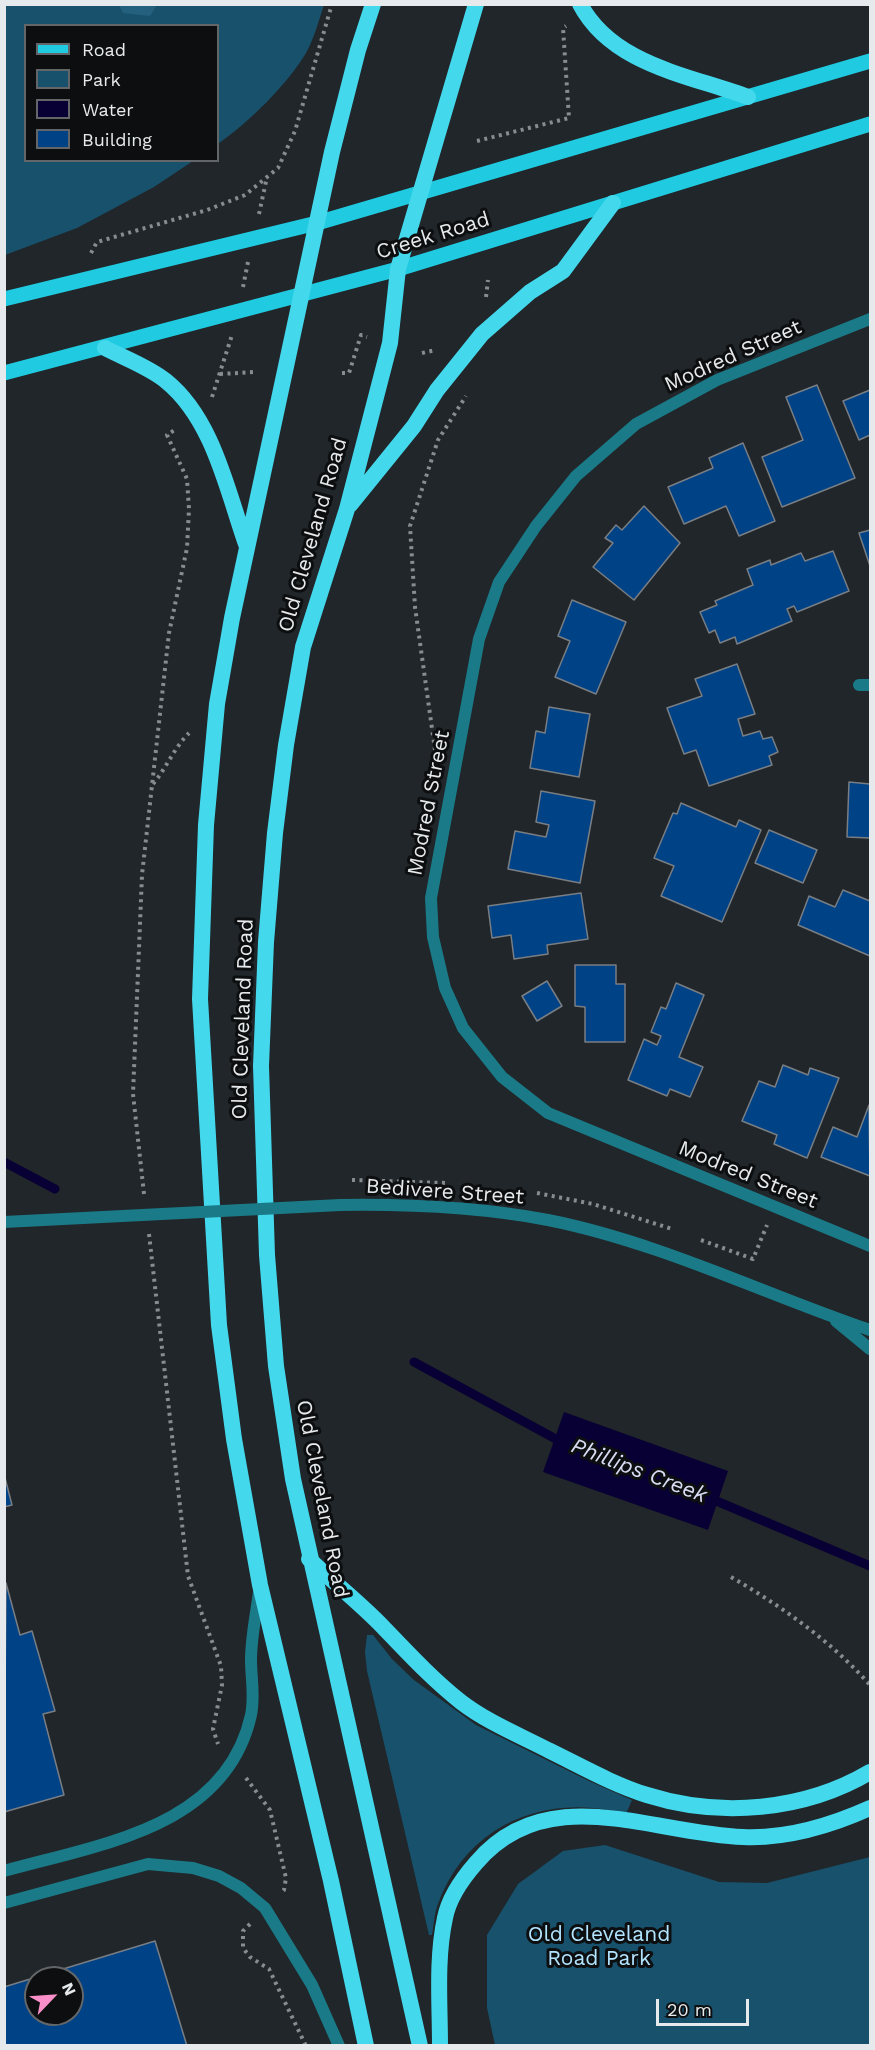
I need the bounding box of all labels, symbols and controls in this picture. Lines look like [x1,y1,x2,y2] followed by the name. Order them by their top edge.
[24,24,219,162] legend
[82,39,126,60] text: Road
[82,69,121,90] text: Park
[82,99,134,120] text: Water
[82,129,152,150] text: Building
[373,207,493,265] street label: Creek Road
[661,315,805,397] street label: Modred Street
[273,435,353,635] street label: Old Cleveland Road
[403,728,455,878] street label: Modred Street
[227,918,259,1120] street label: Old Cleveland Road
[675,1136,821,1214] street label: Modred Street
[365,1174,525,1210] street label: Bedivere Street
[290,1398,354,1600] street label: Old Cleveland Road
[567,1433,711,1509] water label: Phillips Creek
[528,1922,670,1972] park label: Old Cleveland Road Park
[24,1966,84,2026] north arrow
[58,1980,80,1998] text: N
[659,1987,752,2025] scale bar
[667,1999,712,2020] text: 20 m

